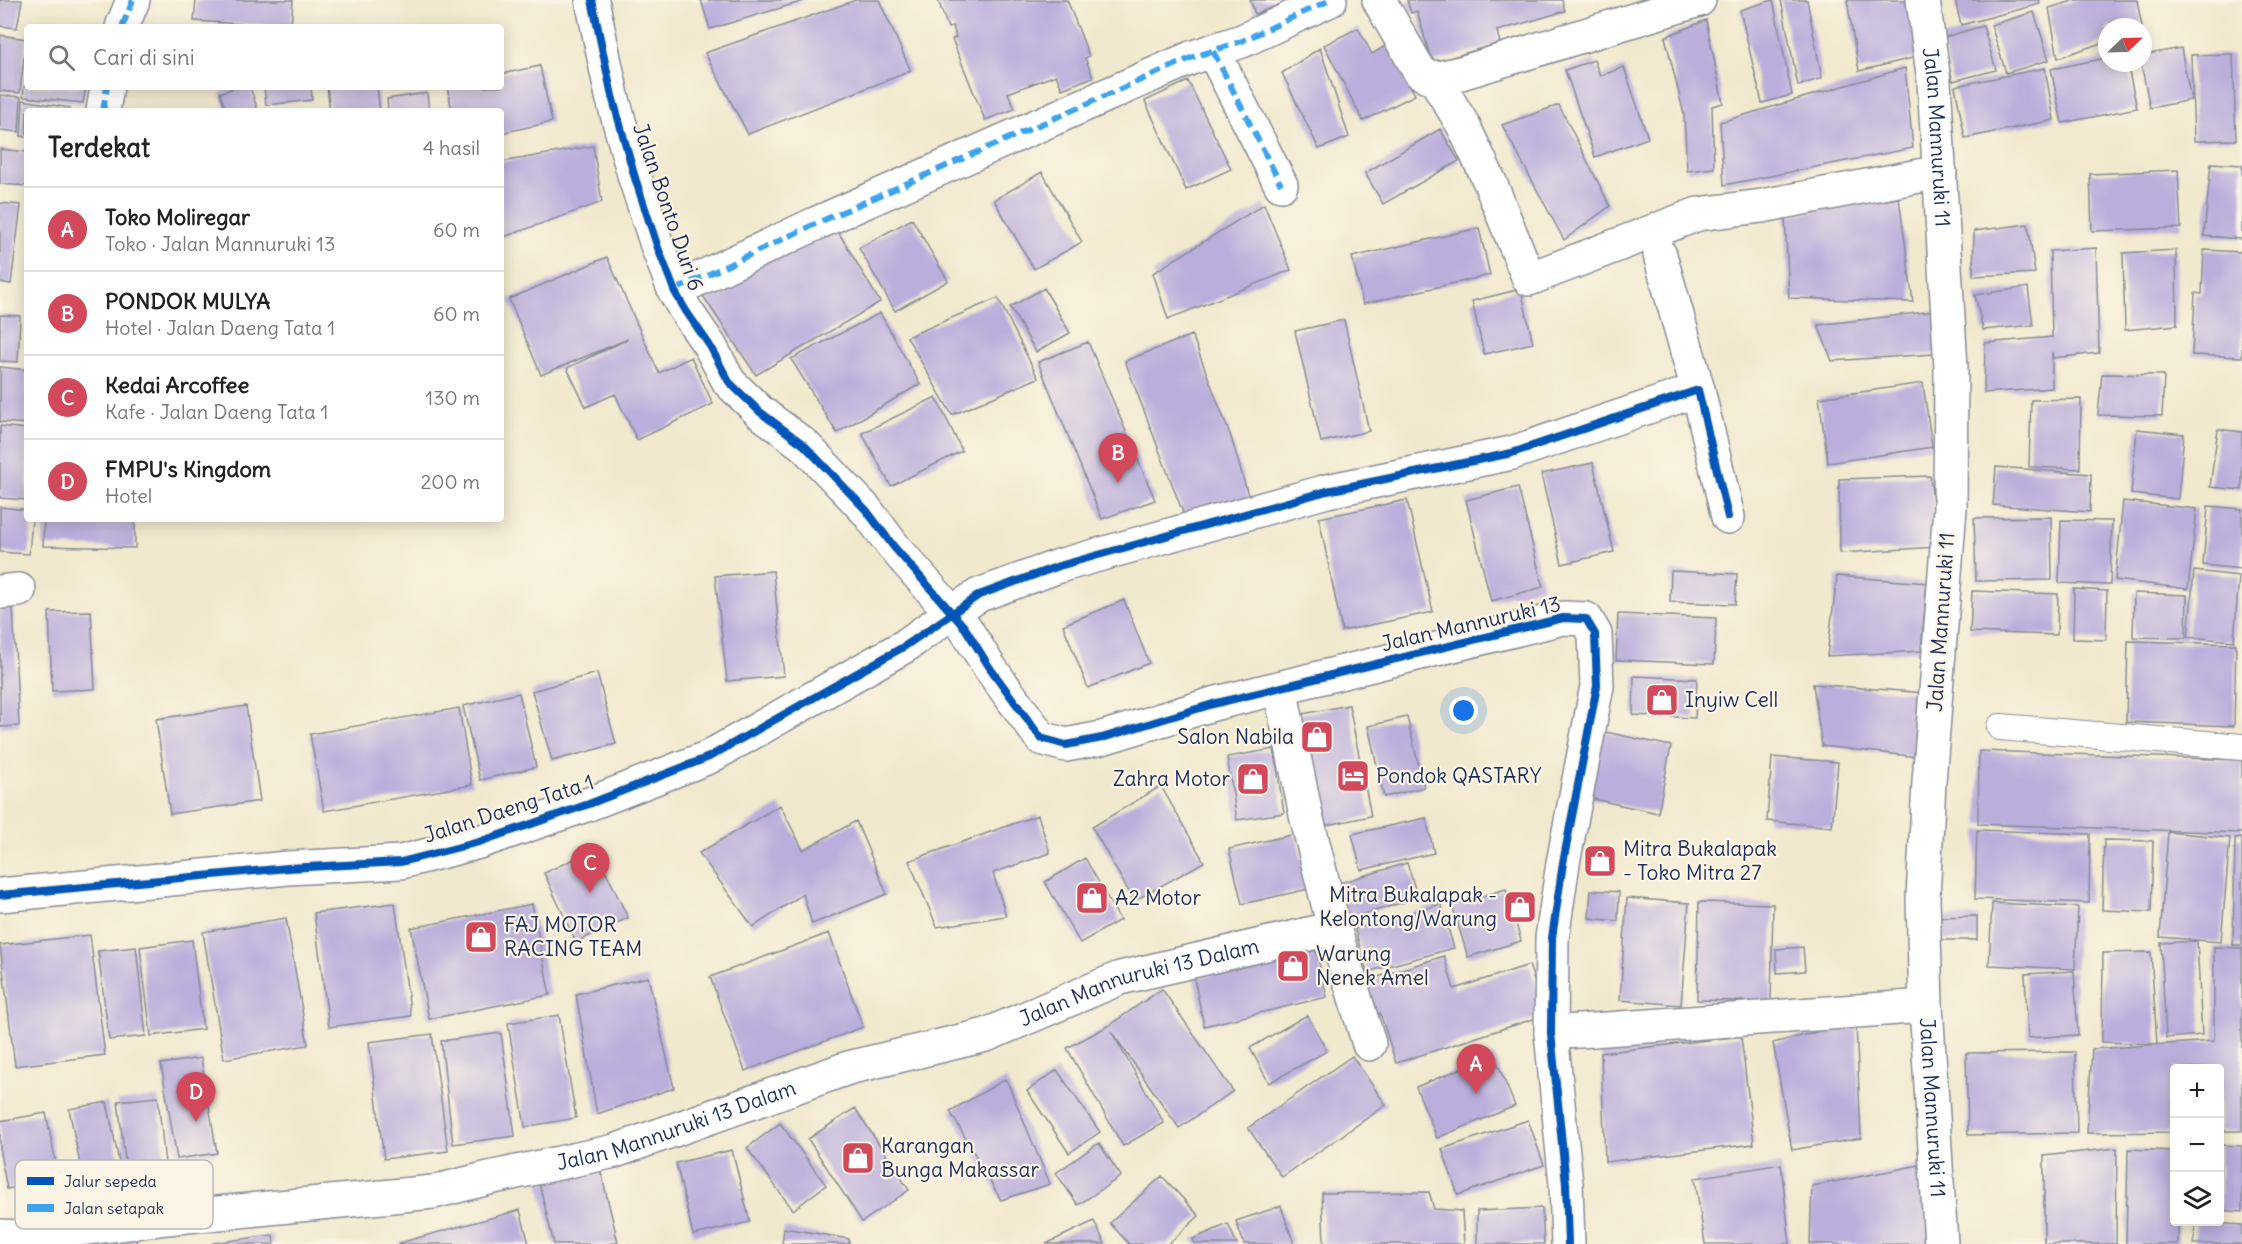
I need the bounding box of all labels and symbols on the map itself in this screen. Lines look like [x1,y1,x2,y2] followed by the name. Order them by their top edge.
[2098,18,2152,72] north arrow
[1917,46,1957,228] street label: Jalan Mannuruki 11
[627,120,710,294] street label: Jalan Bonto Duri 6
[1098,434,1138,483] pin: B
[1921,531,1960,713] street label: Jalan Mannuruki 11
[1379,590,1563,657] street label: Jalan Mannuruki 13
[1644,682,1680,718] shop icon: Inyiw Cell
[1685,686,1778,713] place label: Inyiw Cell
[1449,696,1478,725] your location
[1299,719,1335,755] shop icon: Salon Nabila
[1177,723,1294,750] place label: Salon Nabila
[1335,758,1371,794] hotel icon: Pondok QASTARY
[1235,761,1271,797] shop icon: Zahra Motor
[1376,762,1542,789] place label: Pondok QASTARY
[1113,765,1230,792] place label: Zahra Motor
[420,768,597,849] street label: Jalan Daeng Tata 1
[1623,835,1777,886] place label: Mitra Bukalapak - Toko Mitra 27
[1582,843,1618,879] shop icon: Mitra Bukalapak - Toko Mitra 27
[570,844,610,893] pin: C
[1074,880,1110,916] shop icon: A2 Motor
[1319,881,1497,932] place label: Mitra Bukalapak - Kelontong/Warung
[1115,884,1201,911] place label: A2 Motor
[1502,889,1538,925] shop icon: Mitra Bukalapak - Kelontong/Warung
[504,911,642,962] place label: FAJ MOTOR RACING TEAM
[463,919,499,955] shop icon: FAJ MOTOR RACING TEAM
[1015,932,1262,1032] street label: Jalan Mannuruki 13 Dalam
[1316,940,1429,991] place label: Warung Nenek Amel
[1275,948,1311,984] shop icon: Warung Nenek Amel
[1914,1017,1952,1198] street label: Jalan Mannuruki 11
[1456,1044,1496,1094] pin: A
[176,1072,216,1122] pin: D
[554,1074,799,1176] street label: Jalan Mannuruki 13 Dalam
[881,1132,1039,1183] place label: Karangan Bunga Makassar
[840,1140,876,1176] shop icon: Karangan Bunga Makassar
[15,1160,213,1229] legend
[64,1171,157,1191] text: Jalur sepeda
[64,1198,164,1218] text: Jalan setapak

